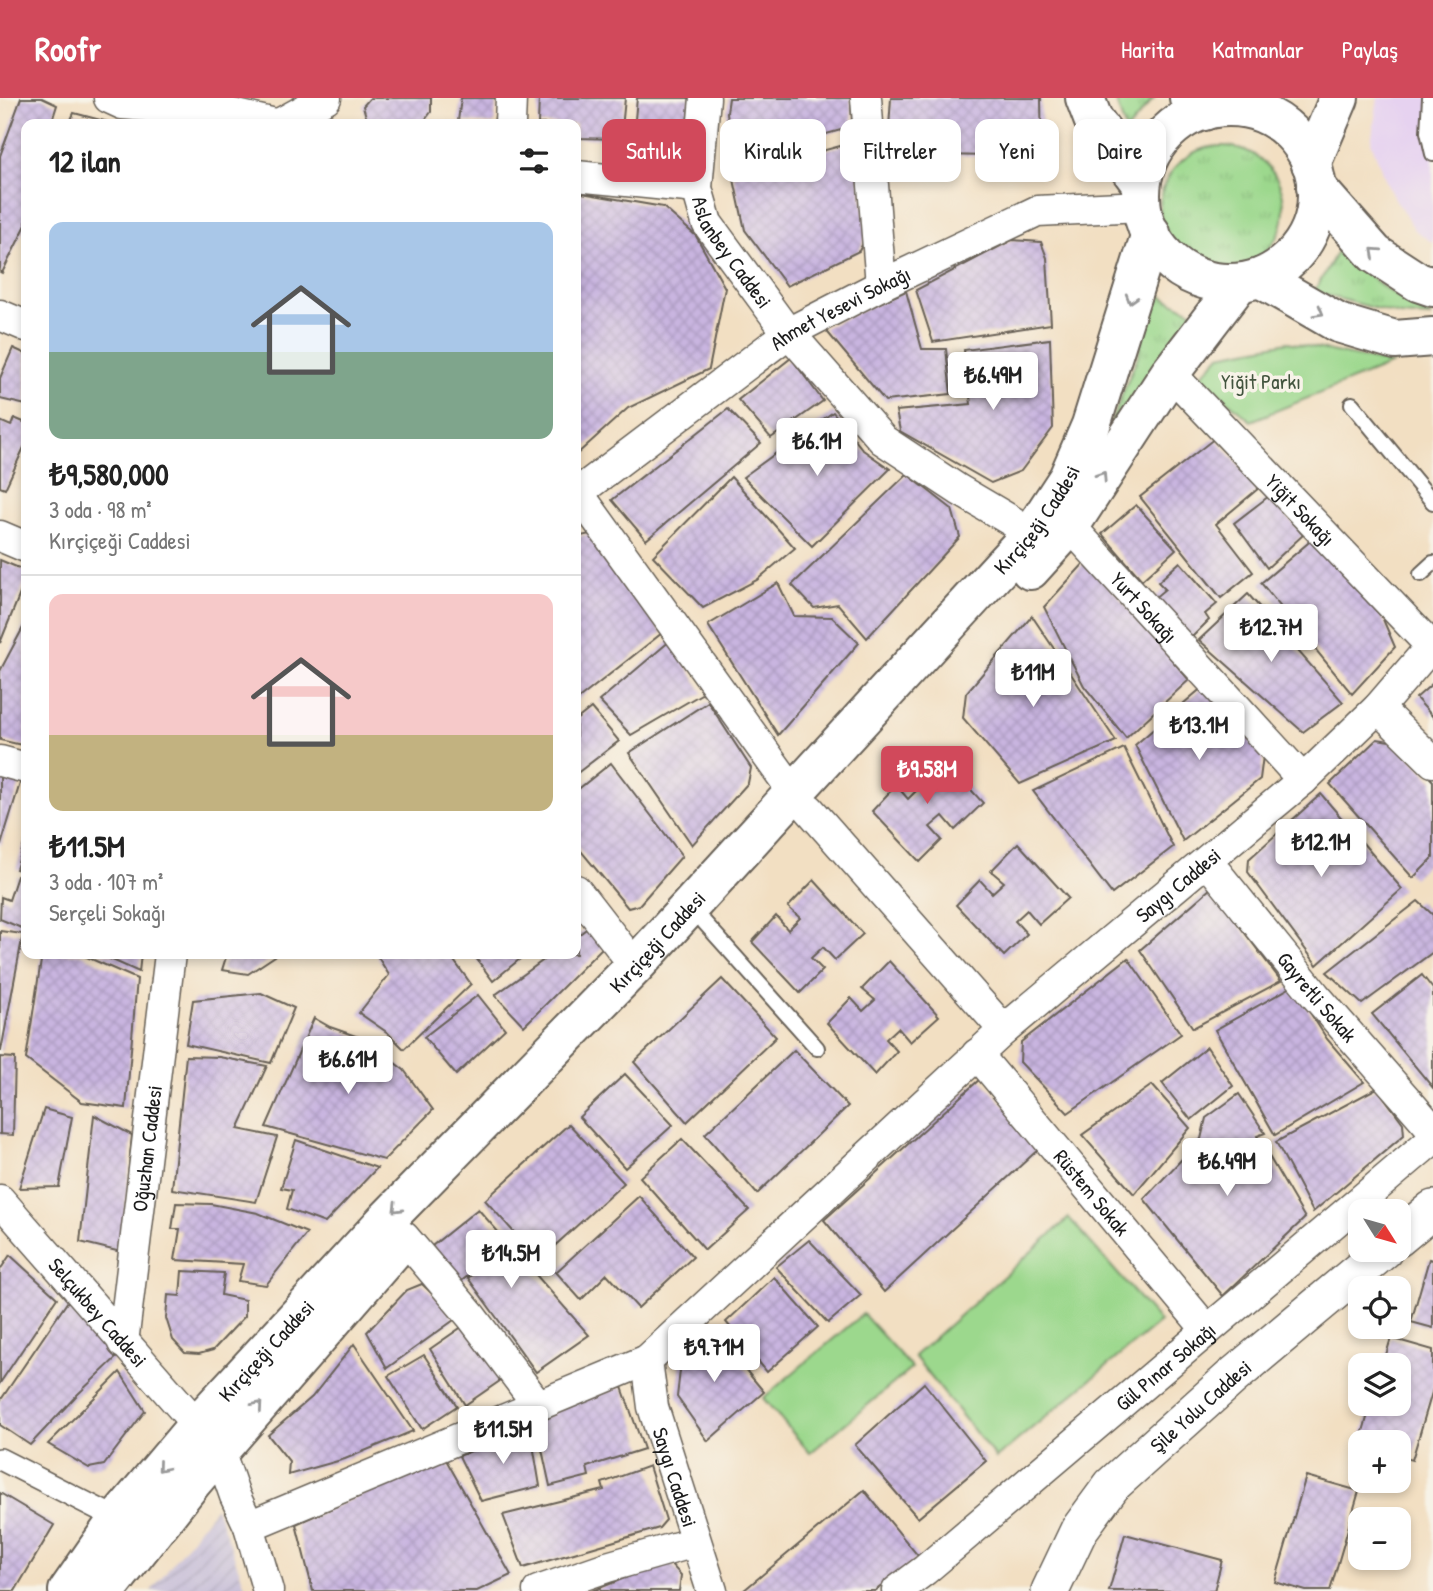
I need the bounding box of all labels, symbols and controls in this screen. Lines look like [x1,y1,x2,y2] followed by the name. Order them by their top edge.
[35,27,101,71] text: Roofr
[1121,33,1174,65] text: Harita
[1212,33,1304,65] text: Katmanlar
[1342,33,1398,65] text: Paylaş
[602,119,706,182] chip: Satılık
[720,119,826,182] chip: Kiralık
[840,119,961,182] chip: Filtreler
[975,119,1059,182] chip: Yeni
[1073,119,1166,182] chip: Daire
[49,141,121,181] text: 12 ilan
[515,142,553,180] icon: filters
[685,192,779,314] street label: Aslanbey Caddesi
[1371,248,1384,260] one-way arrow
[764,259,915,357] street label: Ahmet Yesevi Sokağı
[238,267,364,393] icon: home
[1124,292,1139,304] one-way arrow
[1311,304,1324,317] one-way arrow
[936,352,1050,412] pin: ₺6.49M
[964,359,1022,390] text: ₺6.49M
[1221,367,1301,396] park label: Yiğit Parkı
[768,418,866,478] pin: ₺6.1M
[792,425,842,456] text: ₺6.1M
[49,454,169,494] text: ₺9,580,000
[987,461,1086,580] street label: Kırçiçeği Caddesi
[1259,467,1342,552] street label: Yiğit Sokağı
[1094,471,1107,484] one-way arrow
[49,494,152,525] text: 3 oda · 98 m²
[49,525,191,556] text: Kırçiçeği Caddesi
[1104,565,1184,649] street label: Yurt Sokağı
[1214,604,1328,664] pin: ₺12.7M
[1240,611,1302,642] text: ₺12.7M
[238,639,364,765] icon: home
[992,650,1074,709] pin: ₺11M
[1011,656,1055,687] text: ₺11M
[1142,702,1256,762] pin: ₺13.1M
[1170,709,1228,740] text: ₺13.1M
[870,746,984,806] pin: ₺9.58M
[897,753,957,784] text: ₺9.58M
[1264,820,1378,879] pin: ₺12.1M
[49,826,125,866] text: ₺11.5M
[1291,826,1351,857] text: ₺12.1M
[1129,840,1227,929] street label: Saygı Caddesi
[49,866,163,897] text: 3 oda · 107 m²
[602,884,712,999] street label: Kırçiçeği Caddesi
[49,897,166,928] text: Serçeli Sokağı
[1271,945,1364,1048] street label: Gayretli Sokak
[291,1037,405,1096] pin: ₺6.61M
[319,1043,377,1074] text: ₺6.61M
[124,1084,169,1213] street label: Oğuzhan Caddesi
[1170,1138,1284,1198] pin: ₺6.49M
[1048,1143,1137,1242] street label: Rüstem Sokak
[1198,1145,1256,1176] text: ₺6.49M
[1348,1199,1410,1262] north arrow
[1348,1199,1411,1570] map controls
[393,1200,406,1213] one-way arrow
[454,1230,568,1290] pin: ₺14.5M
[482,1237,540,1268] text: ₺14.5M
[42,1251,154,1373] street label: Selçukbey Caddesi
[1348,1276,1411,1339] button: locate
[211,1293,320,1408] street label: Kırçiçeği Caddesi
[1109,1315,1222,1417] street label: Gül Pınar Sokağı
[657,1324,771,1384] pin: ₺9.71M
[684,1331,744,1362] text: ₺9.71M
[1143,1353,1257,1459] street label: Şile Yolu Caddesi
[1348,1353,1411,1416] button: layers
[250,1401,262,1414] one-way arrow
[446,1406,560,1466] pin: ₺11.5M
[474,1413,532,1444] text: ₺11.5M
[646,1424,705,1531] street label: Saygı Caddesi
[1348,1430,1411,1493] button: +
[158,1459,170,1472] one-way arrow
[1348,1507,1411,1570] button: −

